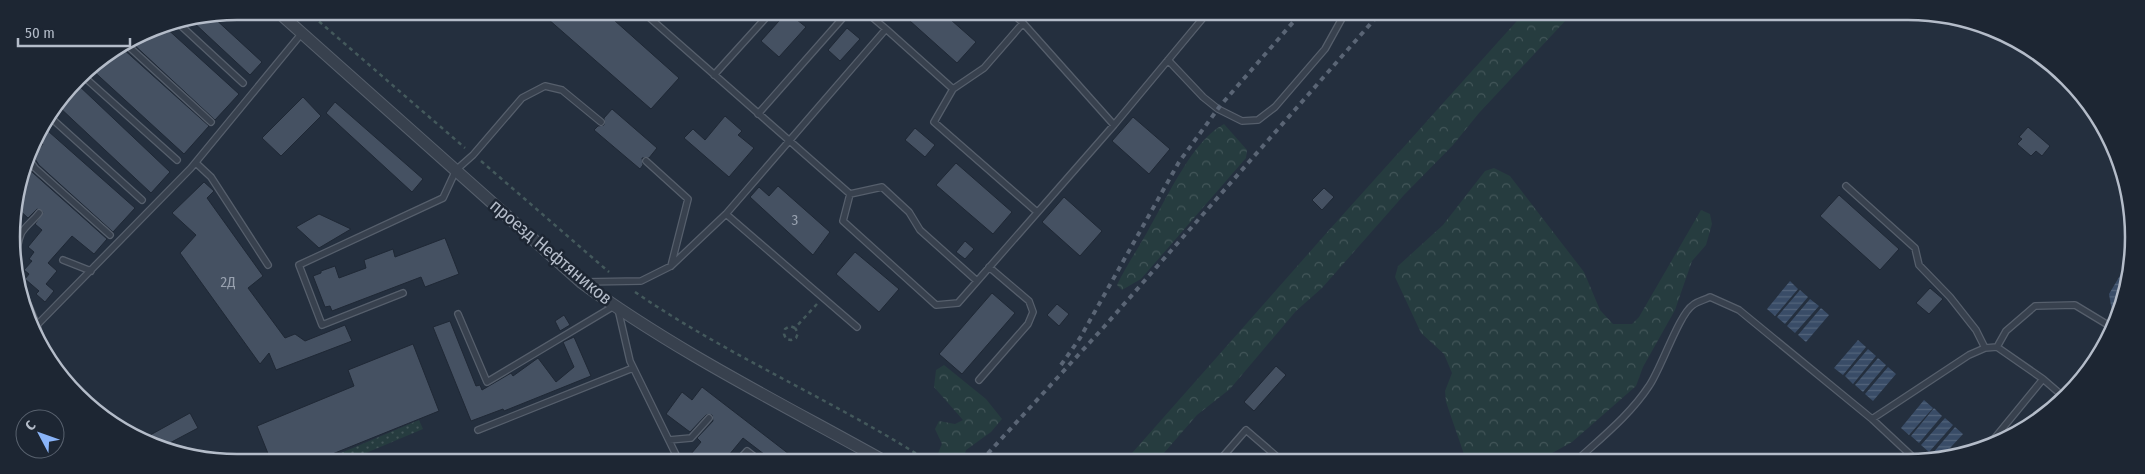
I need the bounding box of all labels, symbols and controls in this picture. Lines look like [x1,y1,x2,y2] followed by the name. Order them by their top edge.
[18,15,130,47] scale bar
[25,24,55,42] text: 50 m
[485,194,617,310] street label: проезд Нефтяников
[792,211,799,229] house number: 3
[221,273,235,291] house number: 2Д
[15,409,65,459] north arrow
[22,417,40,434] text: С

